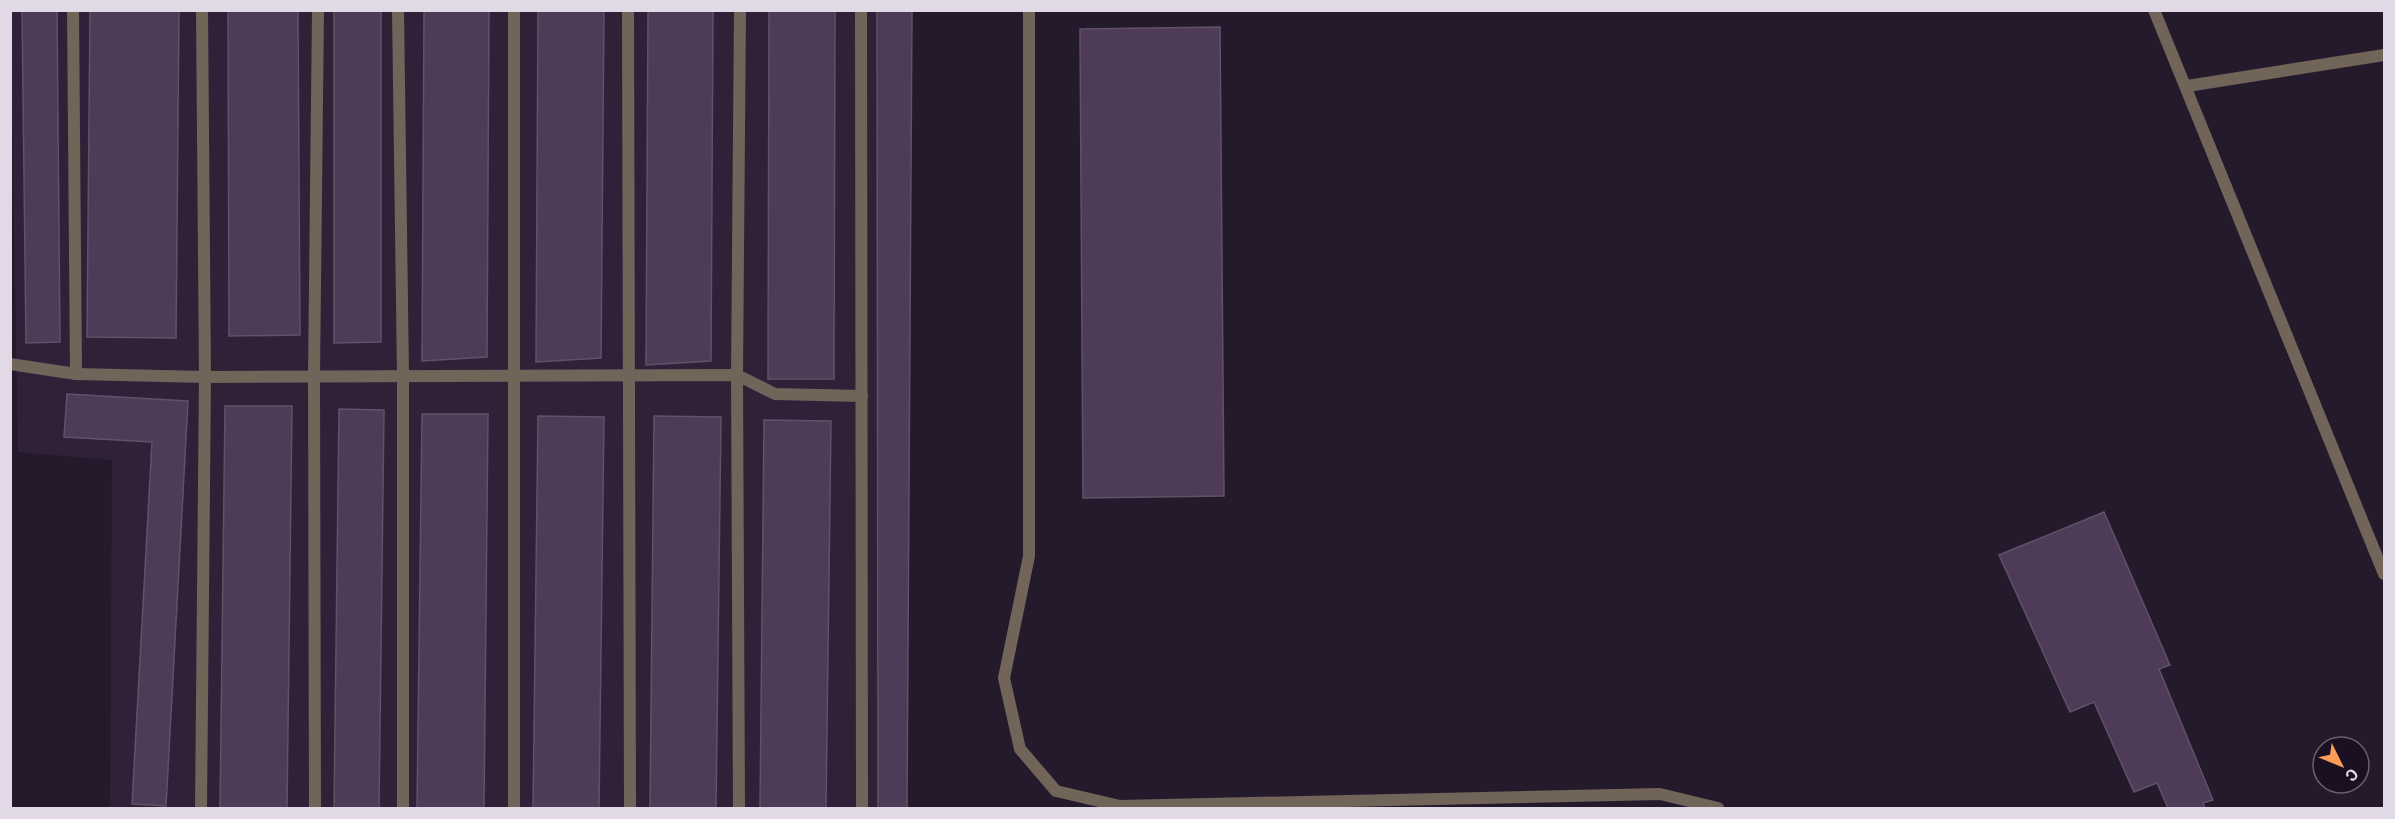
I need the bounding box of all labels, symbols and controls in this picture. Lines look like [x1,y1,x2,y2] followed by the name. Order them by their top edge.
[2311,735,2371,795] north arrow
[2341,765,2362,785] text: С

